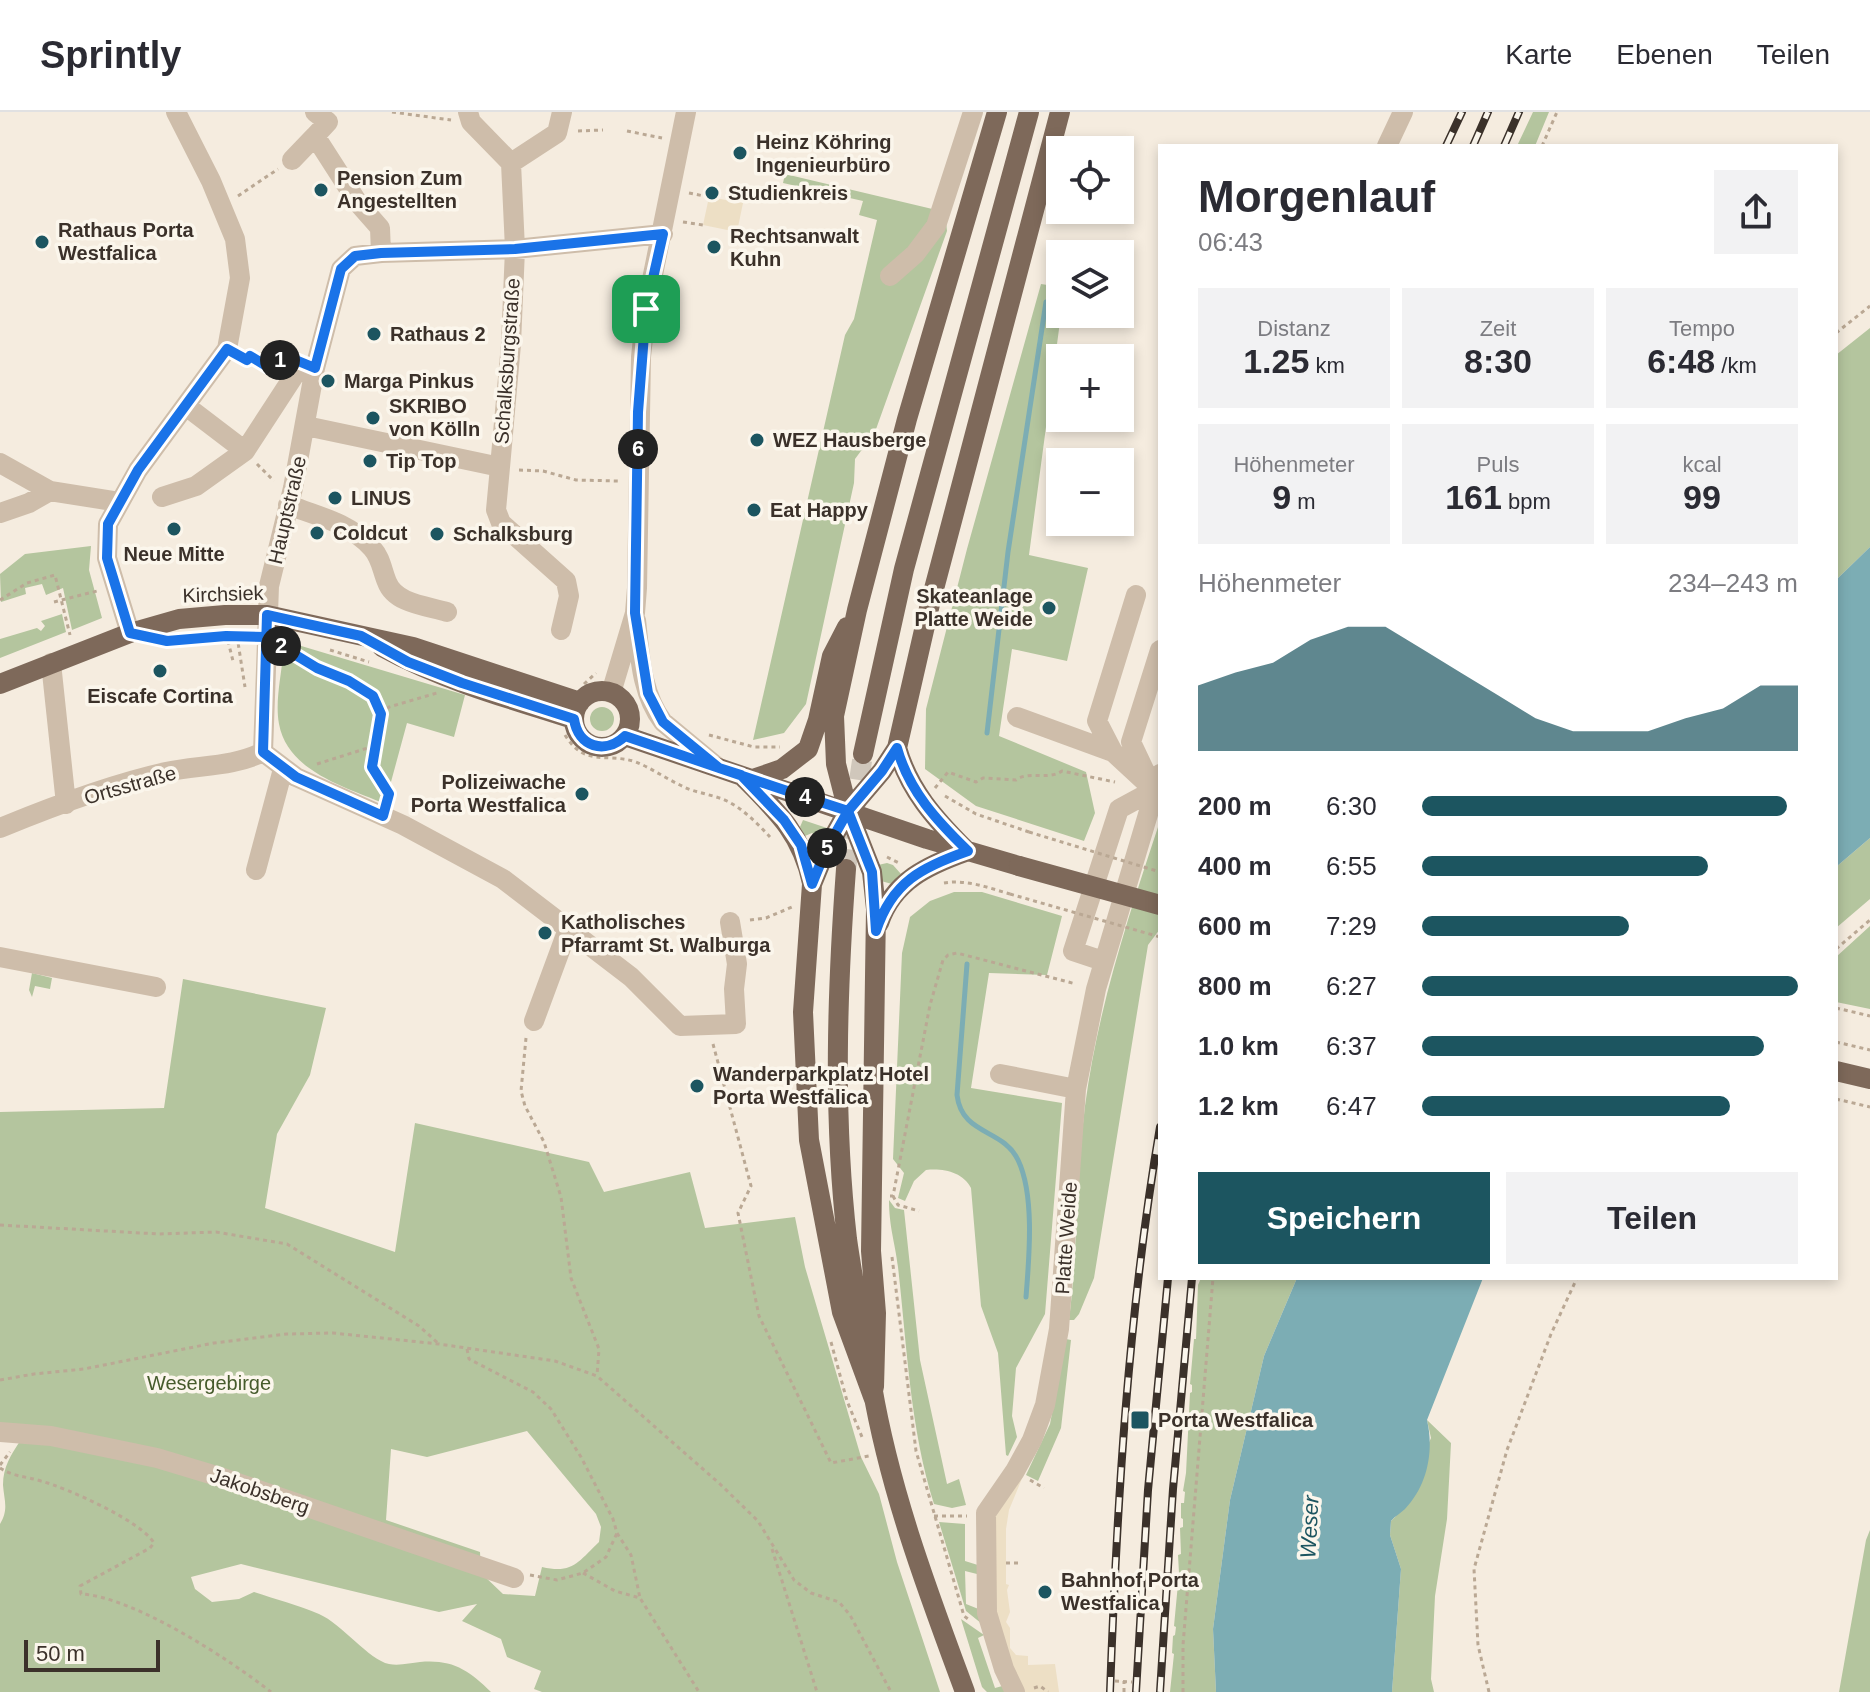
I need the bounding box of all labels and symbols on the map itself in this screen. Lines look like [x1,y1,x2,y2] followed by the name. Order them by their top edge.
[756,131,892,176] place label: Heinz Köhring Ingenieurbüro
[731,144,749,162] marker: Heinz Köhring Ingenieurbüro
[337,167,463,212] place label: Pension Zum Angestellten
[312,181,330,199] marker: Pension Zum Angestellten
[728,182,848,204] place label: Studienkreis
[703,184,721,202] marker: Studienkreis
[58,219,194,264] place label: Rathaus Porta Westfalica
[730,225,859,270] place label: Rechtsanwalt Kuhn
[33,233,51,251] marker: Rathaus Porta Westfalica
[705,238,723,256] marker: Rechtsanwalt Kuhn
[612,275,680,343] pin
[490,277,524,445] street label: Schalksburgstraße
[390,323,486,345] place label: Rathaus 2
[365,325,383,343] marker: Rathaus 2
[260,340,300,380] pin: 1
[344,370,474,392] place label: Marga Pinkus
[319,372,337,390] marker: Marga Pinkus
[389,395,480,440] place label: SKRIBO von Kölln
[364,409,382,427] marker: SKRIBO von Kölln
[618,429,658,469] pin: 6
[773,429,926,451] place label: WEZ Hausberge
[748,431,766,449] marker: WEZ Hausberge
[386,450,456,472] place label: Tip Top
[361,452,379,470] marker: Tip Top
[264,454,310,566] street label: Hauptstraße
[351,487,411,509] place label: LINUS
[326,489,344,507] marker: LINUS
[770,499,869,521] place label: Eat Happy
[745,501,763,519] marker: Eat Happy
[165,520,183,538] marker: Neue Mitte
[333,522,408,544] place label: Coldcut
[453,523,573,545] place label: Schalksburg
[308,524,326,542] marker: Coldcut
[428,525,446,543] marker: Schalksburg
[123,543,225,565] place label: Neue Mitte
[182,582,265,606] street label: Kirchsiek
[914,585,1033,630] place label: Skateanlage Platte Weide
[1040,599,1058,617] marker: Skateanlage Platte Weide
[261,626,301,666] pin: 2
[151,662,169,680] marker: Eiscafe Cortina
[87,685,234,707] place label: Eiscafe Cortina
[82,761,178,809] street label: Ortsstraße
[411,771,567,816] place label: Polizeiwache Porta Westfalica
[785,777,825,817] pin: 4
[573,785,591,803] marker: Polizeiwache Porta Westfalica
[807,828,847,868] pin: 5
[561,911,771,956] place label: Katholisches Pfarramt St. Walburga
[536,924,554,942] marker: Katholisches Pfarramt St. Walburga
[713,1063,929,1108] place label: Wanderparkplatz Hotel Porta Westfalica
[688,1077,706,1095] marker: Wanderparkplatz Hotel Porta Westfalica
[1051,1181,1081,1295] street label: Platte Weide
[147,1372,271,1394] park label: Wesergebirge
[1129,1409,1151,1431] marker: Porta Westfalica
[1158,1409,1314,1431] place label: Porta Westfalica
[208,1464,312,1518] street label: Jakobsberg
[1295,1493,1324,1559] water label: Weser
[1061,1569,1200,1614] place label: Bahnhof Porta Westfalica
[1036,1583,1054,1601] marker: Bahnhof Porta Westfalica
[24,1636,160,1672] scale bar

